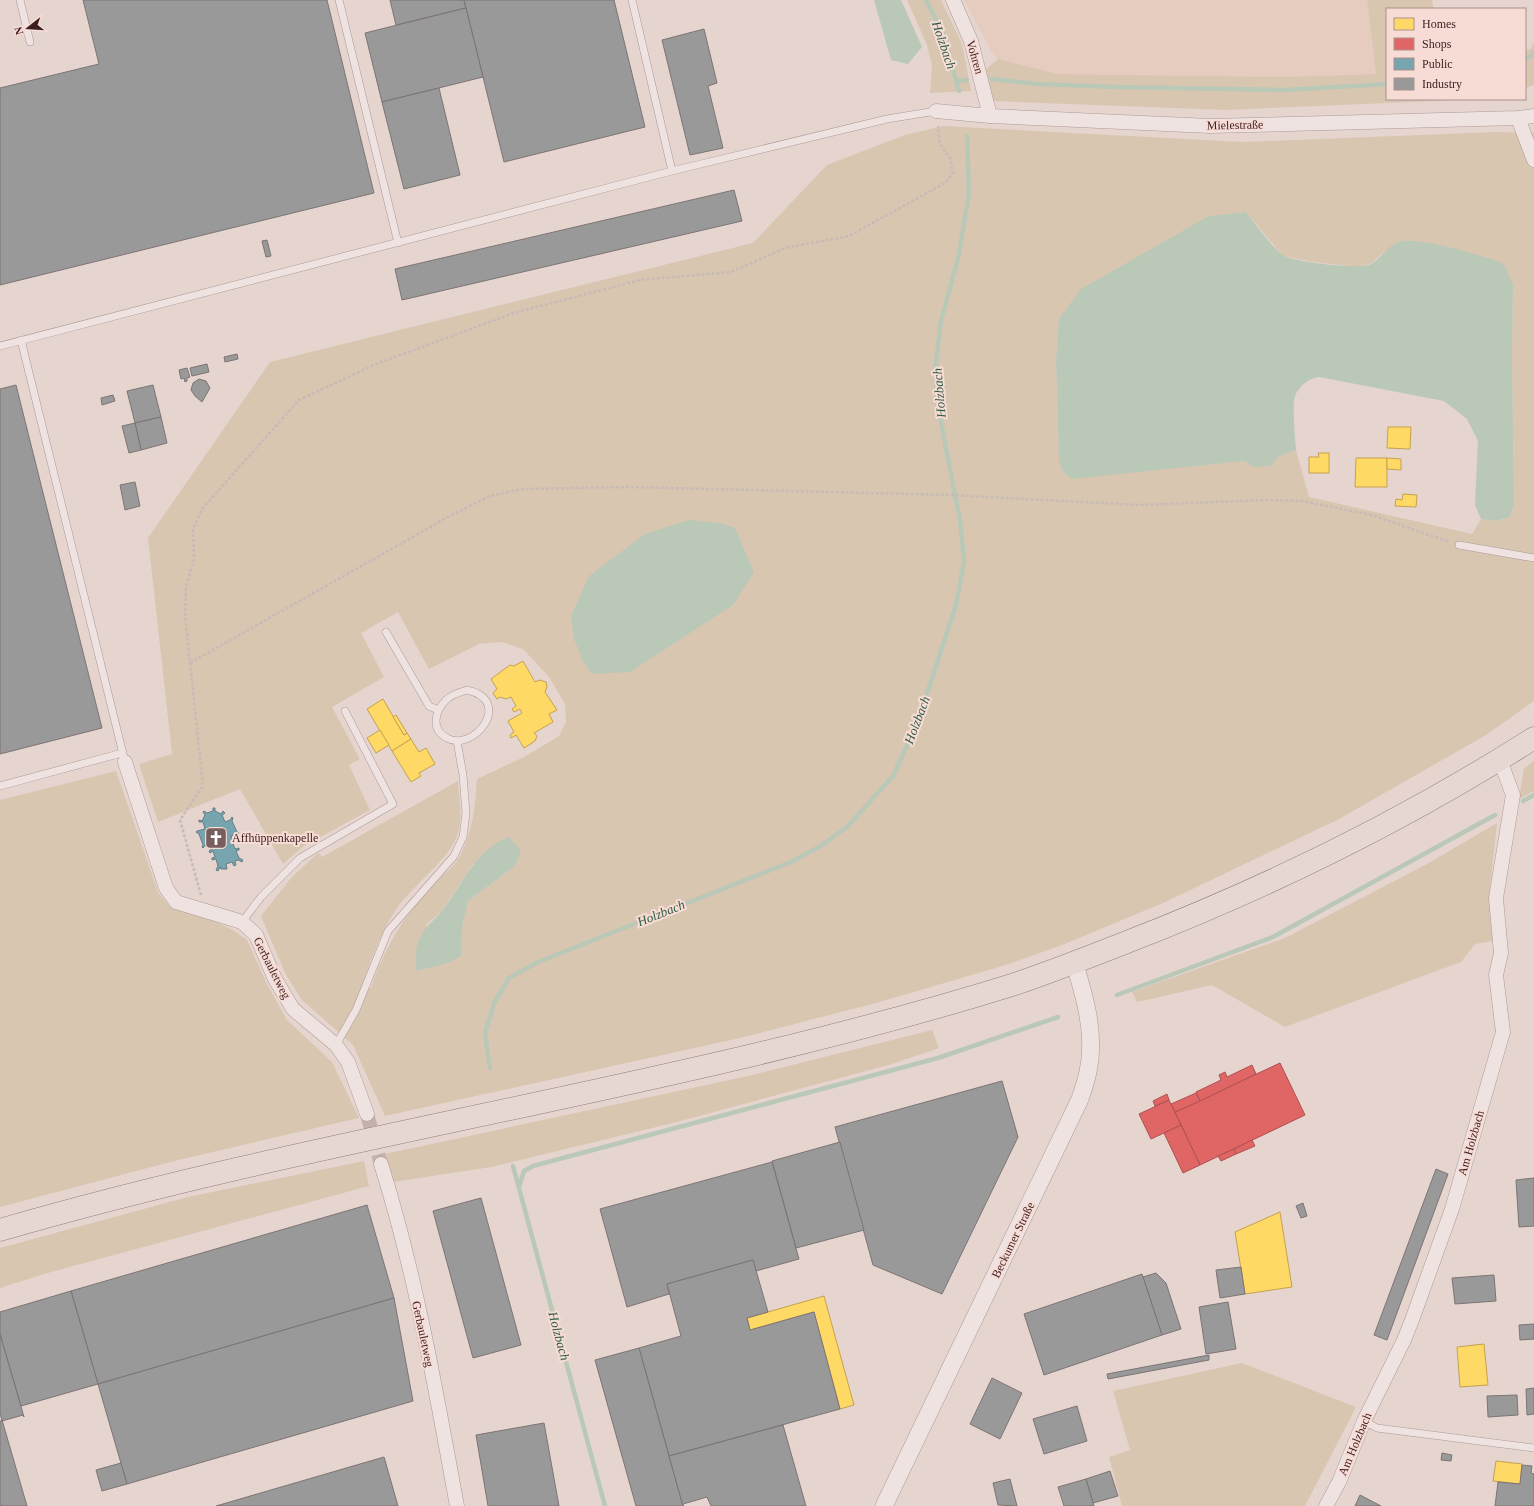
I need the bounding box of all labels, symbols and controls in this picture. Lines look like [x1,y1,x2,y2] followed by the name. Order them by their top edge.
[8,8,48,48] north arrow
[1386,8,1526,100] legend
[1422,17,1456,31] text: Homes
[928,18,959,71] water label: Holzbach
[12,25,25,36] text: N
[1422,37,1452,51] text: Shops
[964,39,986,75] street label: Vohren
[1422,57,1453,71] text: Public
[1422,77,1462,91] text: Industry
[1207,118,1263,132] street label: Mielestraße
[929,368,949,419] water label: Holzbach
[901,694,933,747] water label: Holzbach
[203,825,229,851] church icon: Affhüppenkapelle
[232,831,318,845] place label: Affhüppenkapelle
[634,897,687,930] water label: Holzbach
[250,935,294,1001] street label: Gerbauletweg
[1455,1109,1487,1177] street label: Am Holzbach
[989,1200,1037,1280] street label: Beckumer Straße
[409,1300,437,1368] street label: Gerbauletweg
[545,1309,573,1362] water label: Holzbach
[1335,1410,1375,1478] street label: Am Holzbach

